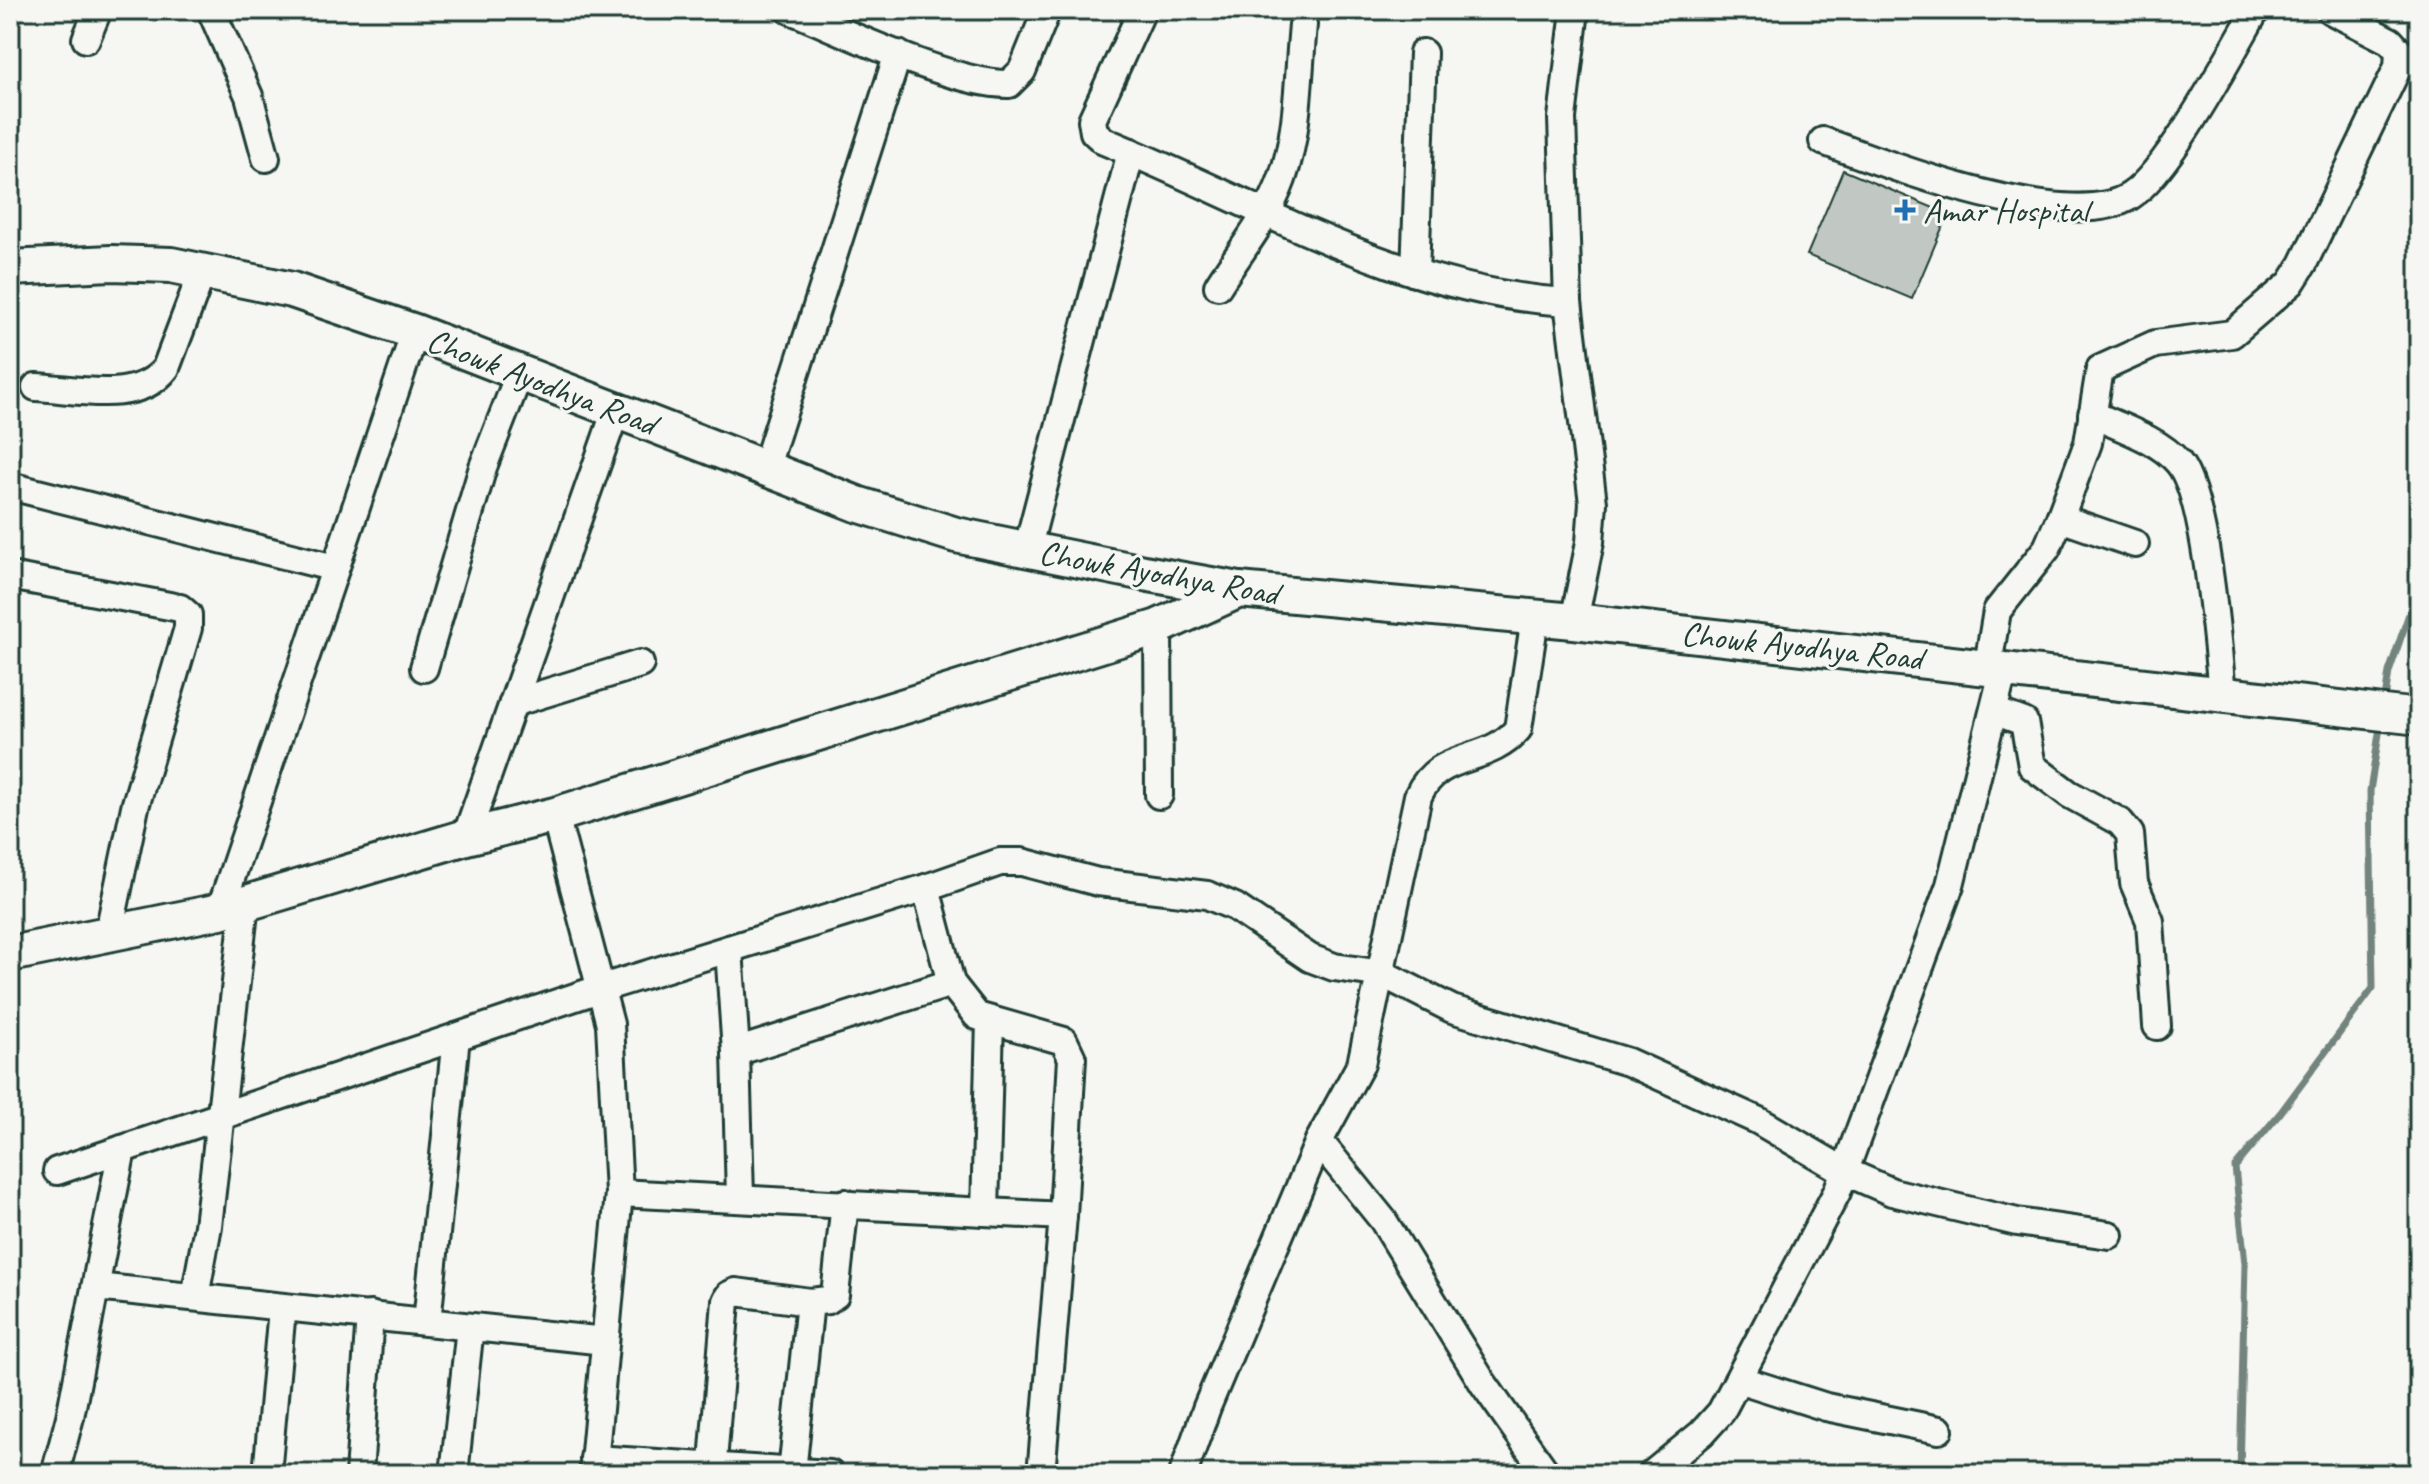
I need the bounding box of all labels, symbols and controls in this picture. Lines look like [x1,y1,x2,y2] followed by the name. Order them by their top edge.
[1923,189,2094,232] place label: Amar Hospital
[1894,199,1916,221] marker: Amar Hospital
[421,318,668,447] street label: Chowk Ayodhya Road
[1036,530,1287,616] street label: Chowk Ayodhya Road
[1679,611,1930,680] street label: Chowk Ayodhya Road

